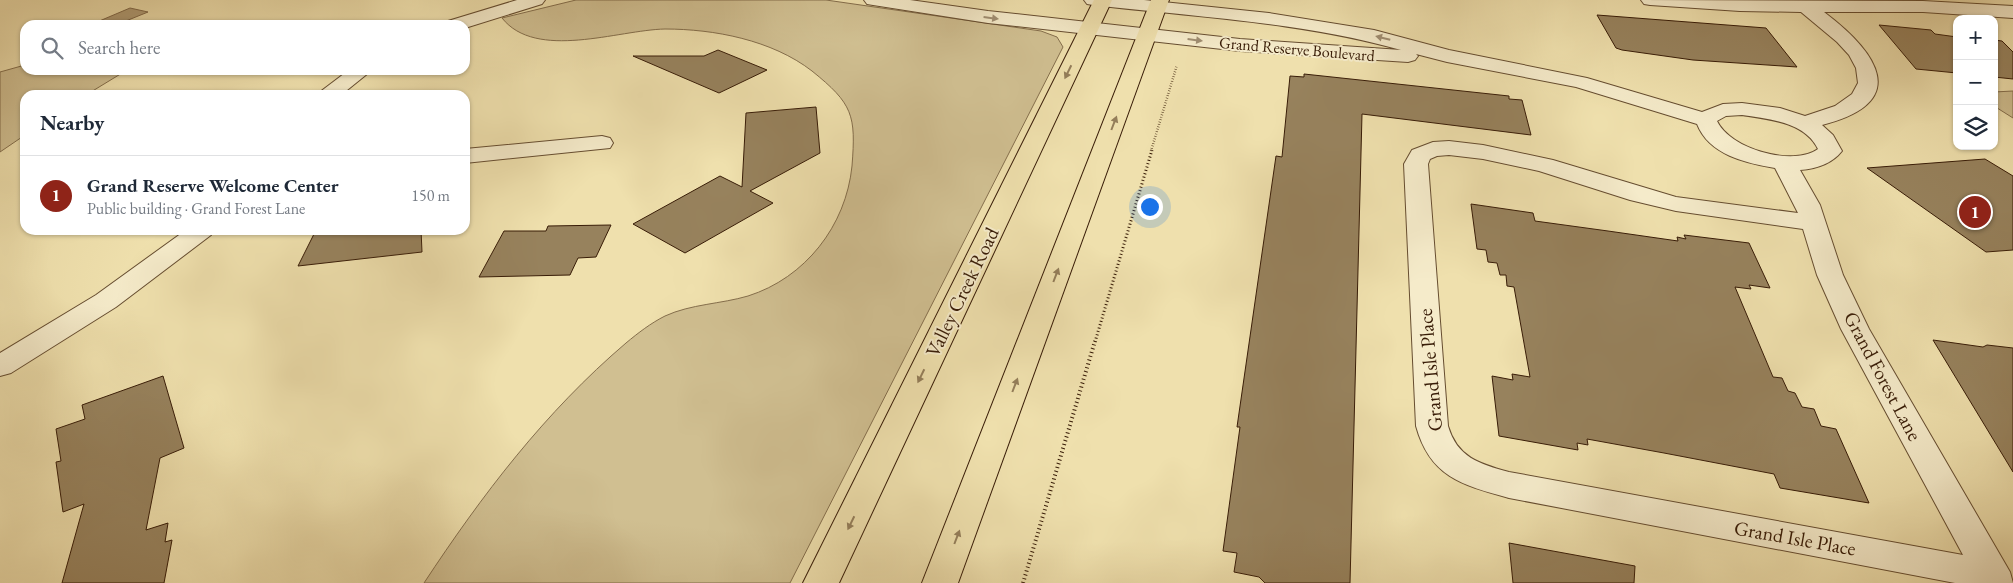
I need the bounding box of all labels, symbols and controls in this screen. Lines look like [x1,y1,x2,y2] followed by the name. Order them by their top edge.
[983,14,999,22] one-way arrow
[1953,15,1998,150] map controls
[1953,15,1998,60] button: +
[20,20,470,75] search box
[1218,32,1377,66] street label: Grand Reserve Boulevard
[38,34,66,62] icon: search
[1376,34,1391,42] one-way arrow
[78,35,160,60] text: Search here
[1188,36,1204,44] one-way arrow
[1953,60,1998,105] button: −
[1064,65,1072,80] one-way arrow
[1953,105,1998,150] button: layers
[40,109,104,136] text: Nearby
[1110,115,1118,130] one-way arrow
[87,173,339,198] text: Grand Reserve Welcome Center
[52,185,60,206] text: 1
[411,185,450,206] text: 150 m
[1959,193,1991,231] pin: 1
[1137,194,1163,220] your location
[87,198,305,219] text: Public building · Grand Forest Lane
[919,222,1005,361] street label: Valley Creek Road
[1053,268,1061,282] one-way arrow
[1412,307,1448,432] street label: Grand Isle Place
[1838,307,1928,445] street label: Grand Forest Lane
[917,369,925,383] one-way arrow
[1011,378,1019,393] one-way arrow
[1732,515,1858,562] street label: Grand Isle Place
[846,516,854,530] one-way arrow
[954,530,961,545] one-way arrow

